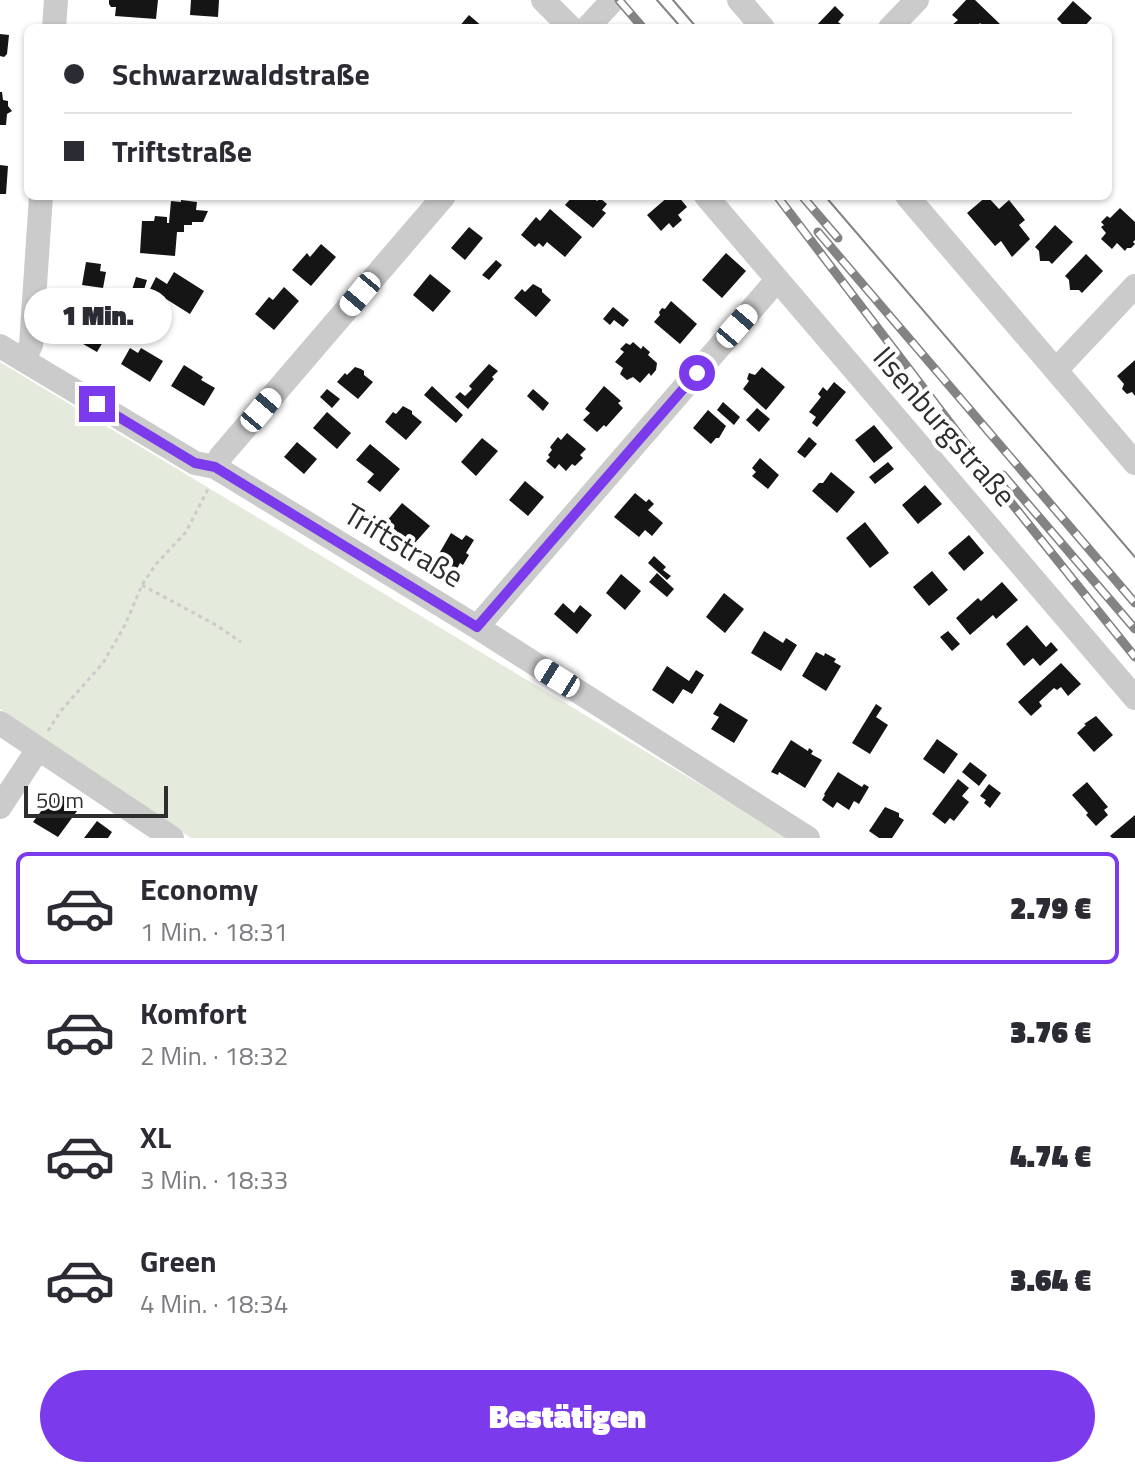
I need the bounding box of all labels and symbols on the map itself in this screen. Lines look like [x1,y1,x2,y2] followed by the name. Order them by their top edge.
[335,268,385,320] car
[23,288,171,344] callout: 1 Min.
[712,300,762,352] car
[862,336,1028,516] street label: Ilsenburgstraße
[679,355,715,391] route start
[236,384,286,436] car
[79,386,115,422] route end
[335,491,473,599] street label: Triftstraße
[530,655,584,701] car
[24,782,168,818] scale bar

